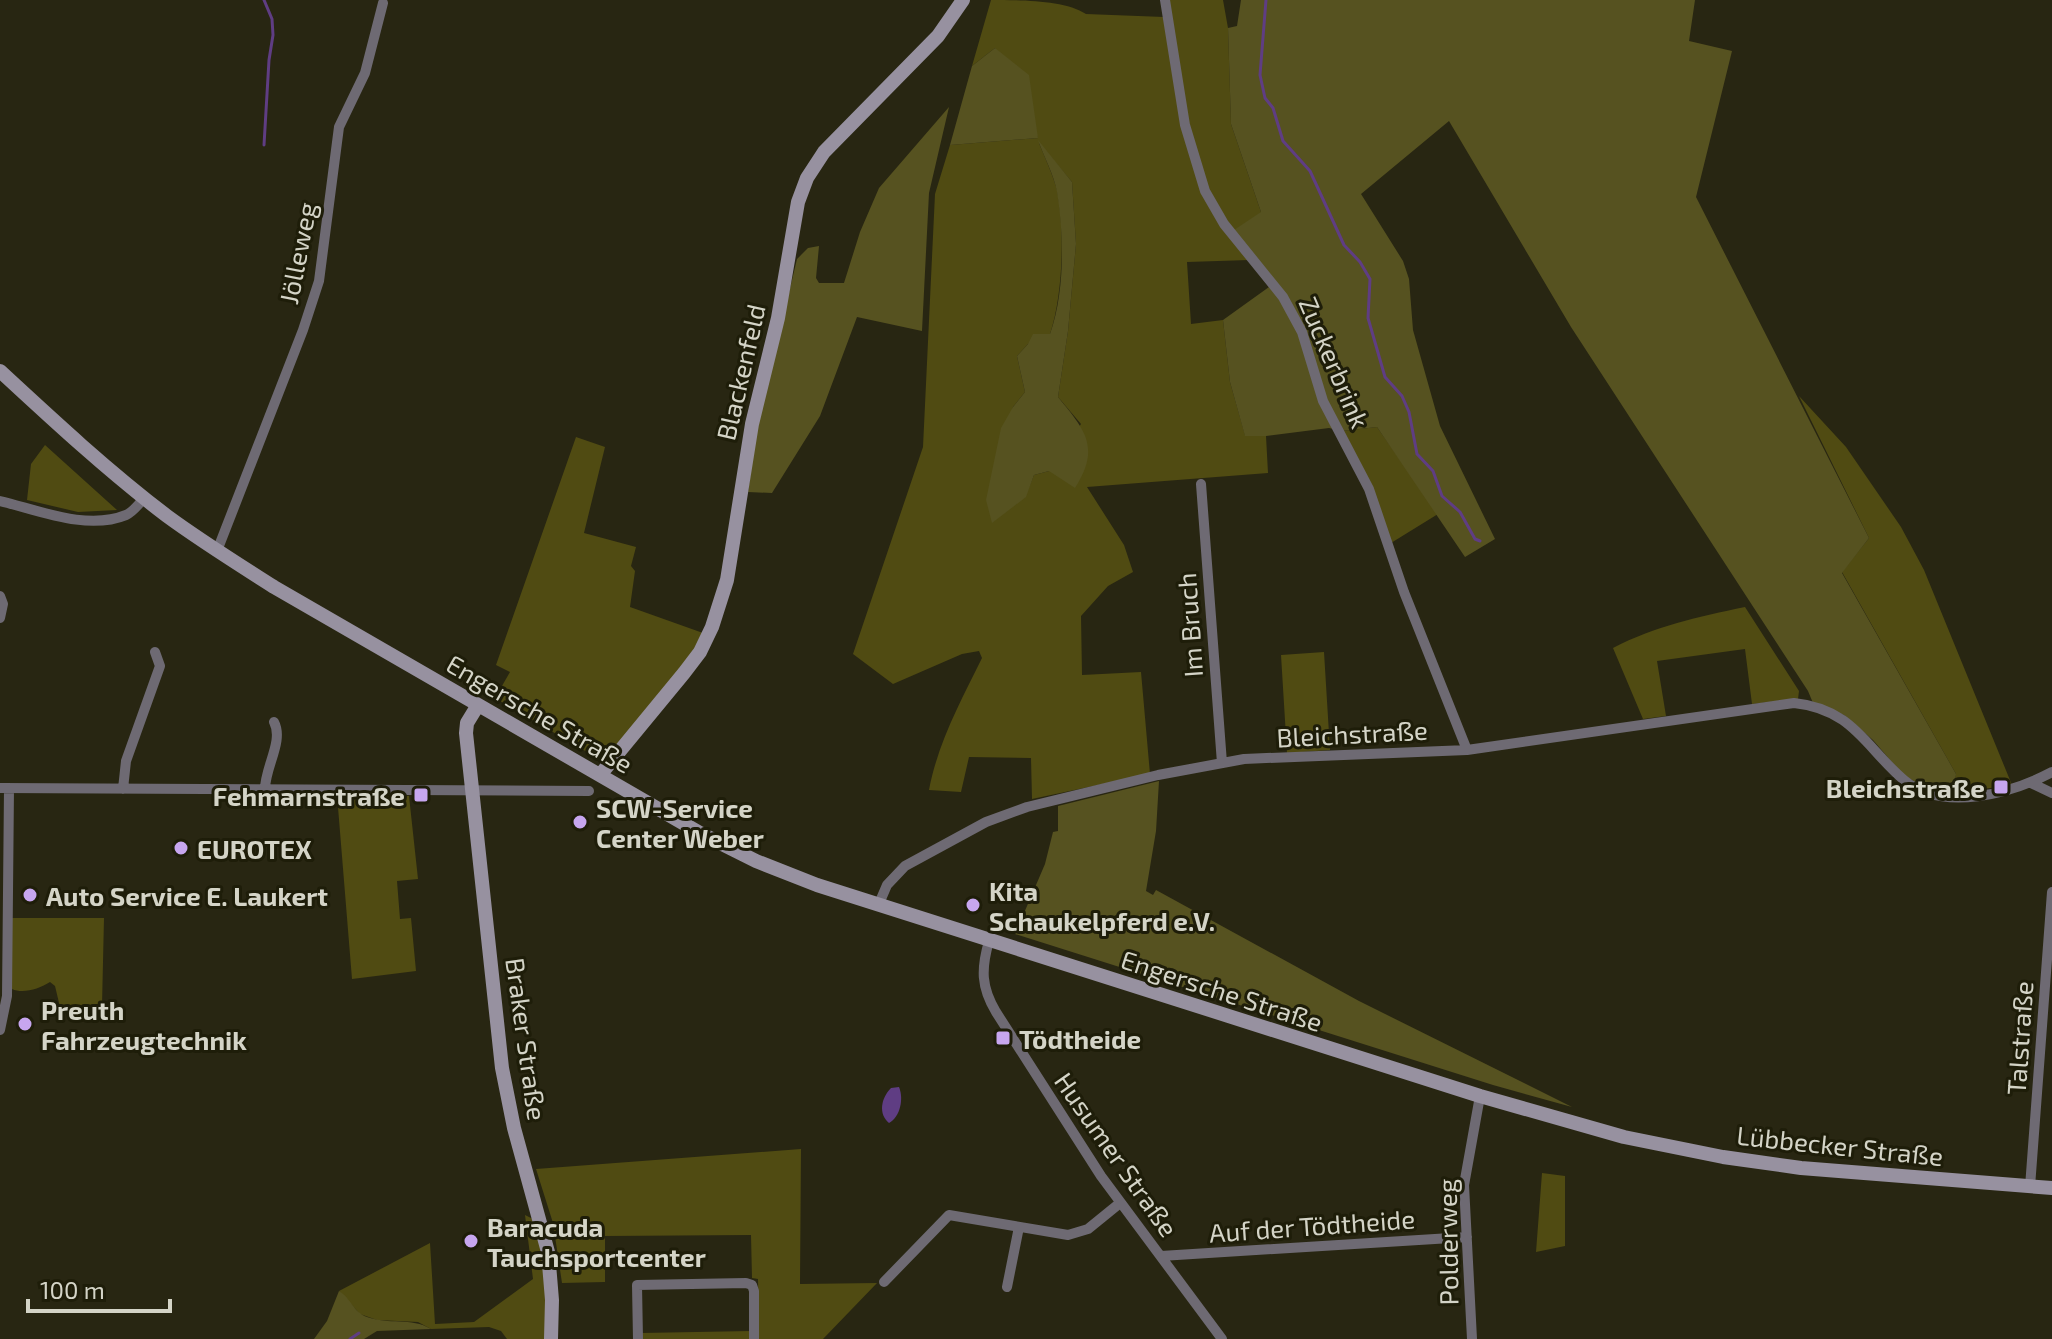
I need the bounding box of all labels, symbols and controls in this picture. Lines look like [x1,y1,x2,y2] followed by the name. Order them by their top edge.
[272,200,322,306] street label: Jölleweg
[1293,292,1377,432] street label: Zuckerbrink
[709,301,771,443] street label: Blackenfeld
[1170,572,1208,678] street label: Im Bruch
[441,647,639,779] street label: Engersche Straße
[1276,714,1428,752] street label: Bleichstraße
[1826,772,1985,803] place label: Bleichstraße
[1992,778,2010,796] marker: Bleichstraße
[213,780,405,811] place label: Fehmarnstraße
[412,786,430,804] marker: Fehmarnstraße
[596,792,764,853] place label: SCW-Service Center Weber
[571,813,589,831] marker: SCW-Service Center Weber
[197,833,312,864] place label: EUROTEX
[172,839,190,857] marker: EUROTEX
[989,875,1215,936] place label: Kita Schaukelpferd e.V.
[46,880,328,911] place label: Auto Service E. Laukert
[21,886,39,904] marker: Auto Service E. Laukert
[964,896,982,914] marker: Kita Schaukelpferd e.V.
[1117,943,1327,1037] street label: Engersche Straße
[500,956,554,1122] street label: Braker Straße
[2000,980,2038,1096] street label: Talstraße
[41,994,247,1055] place label: Preuth Fahrzeugtechnik
[16,1015,34,1033] marker: Preuth Fahrzeugtechnik
[1019,1023,1141,1054] place label: Tödtheide
[994,1029,1012,1047] marker: Tödtheide
[1049,1066,1185,1242] street label: Husumer Straße
[1735,1119,1945,1171] street label: Lübbecker Straße
[1430,1178,1464,1306] street label: Polderweg
[1208,1202,1416,1248] street label: Auf der Tödtheide
[487,1211,706,1272] place label: Baracuda Tauchsportcenter
[462,1232,480,1250] marker: Baracuda Tauchsportcenter
[28,1263,170,1313] scale bar
[40,1275,105,1304] text: 100 m

